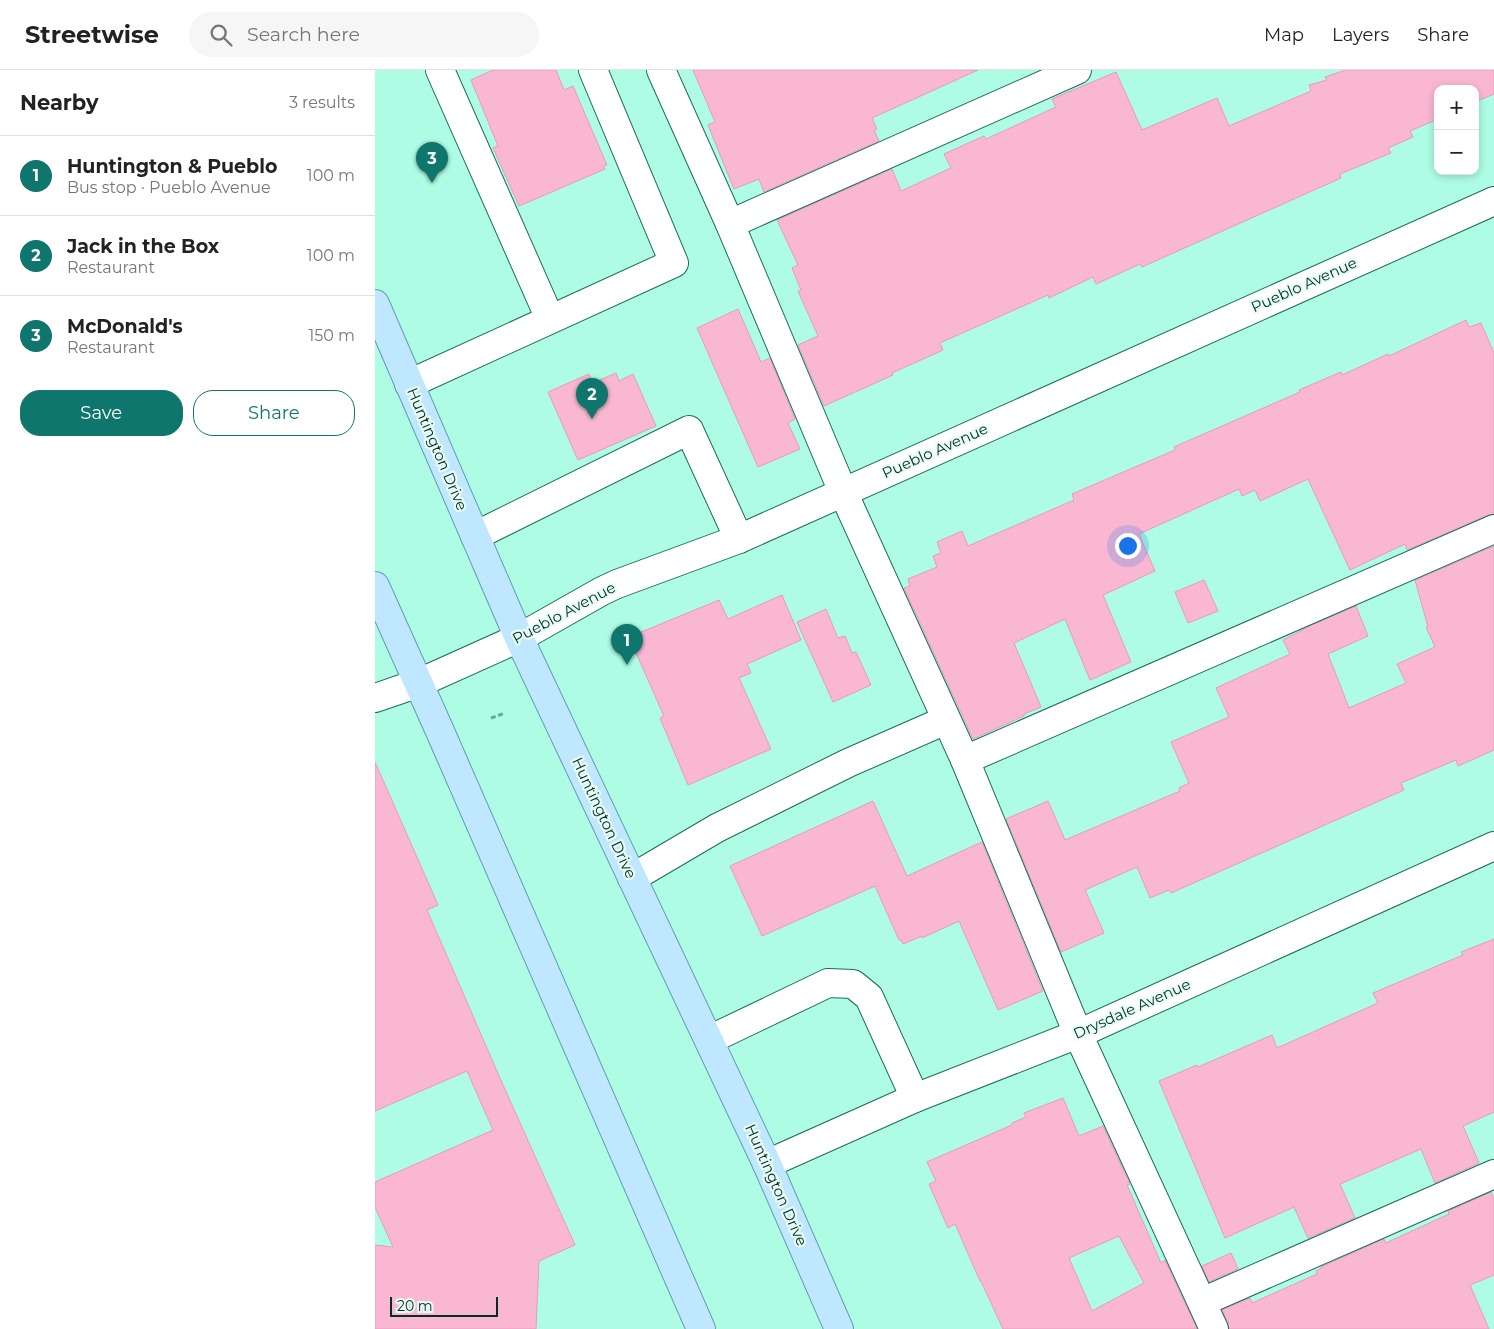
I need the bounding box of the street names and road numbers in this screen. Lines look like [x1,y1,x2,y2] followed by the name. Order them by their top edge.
[1248,253,1360,316] street label: Pueblo Avenue
[403,385,472,513] street label: Huntington Drive
[879,419,991,482] street label: Pueblo Avenue
[509,577,619,648] street label: Pueblo Avenue
[568,754,641,881] street label: Huntington Drive
[1070,974,1193,1043] street label: Drysdale Avenue
[741,1121,812,1249] street label: Huntington Drive

